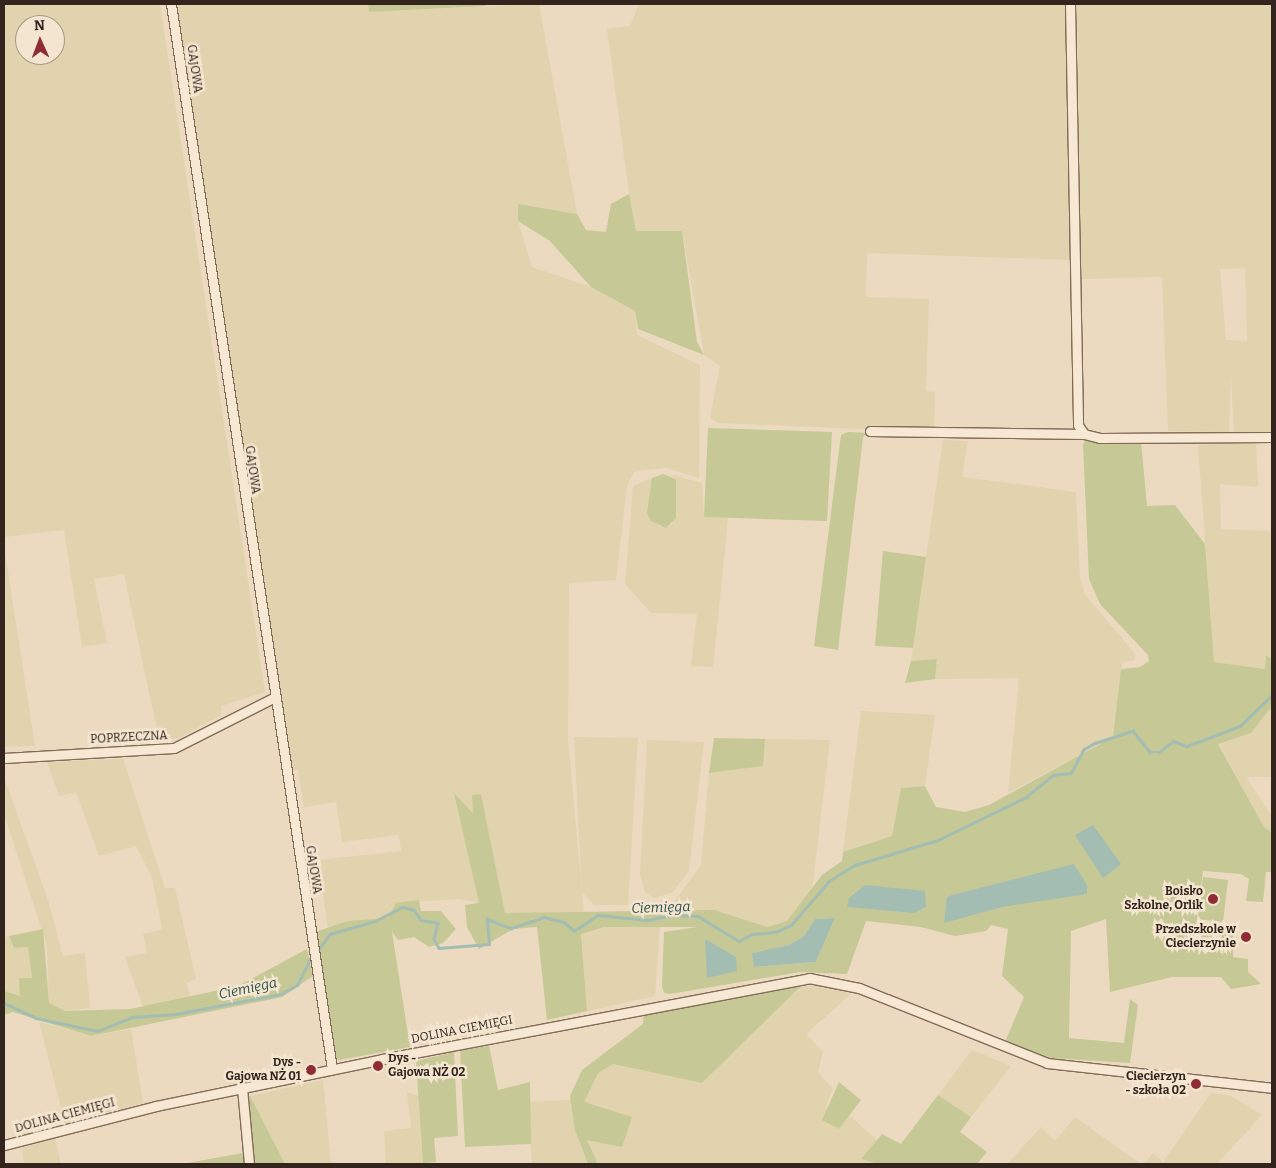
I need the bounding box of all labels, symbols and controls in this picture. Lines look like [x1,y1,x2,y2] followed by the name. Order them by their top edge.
[15,15,65,65] north arrow
[34,17,45,34] text: N
[183,44,205,94] street label: GAJOWA
[241,445,263,495] street label: GAJOWA
[90,729,168,747] street label: POPRZECZNA
[302,845,324,895] street label: GAJOWA
[1124,885,1203,913] place label: Boisko Szkolne, Orlik
[1207,893,1219,905] marker: Boisko Szkolne, Orlik
[631,899,691,917] water label: Ciemięga
[1155,923,1236,951] place label: Przedszkole w Ciecierzynie
[1240,931,1252,943] marker: Przedszkole w Ciecierzynie
[217,975,279,1003] water label: Ciemięga
[410,1013,514,1047] street label: DOLINA CIEMIĘGI
[388,1052,465,1080] place label: Dys - Gajowa NŻ 02
[225,1056,301,1084] place label: Dys - Gajowa NŻ 01
[372,1060,384,1072] marker: Dys - Gajowa NŻ 02
[305,1064,317,1076] marker: Dys - Gajowa NŻ 01
[1125,1070,1186,1098] place label: Ciecierzyn - szkoła 02
[1190,1078,1202,1090] marker: Ciecierzyn - szkoła 02
[13,1096,117,1136] street label: DOLINA CIEMIĘGI

